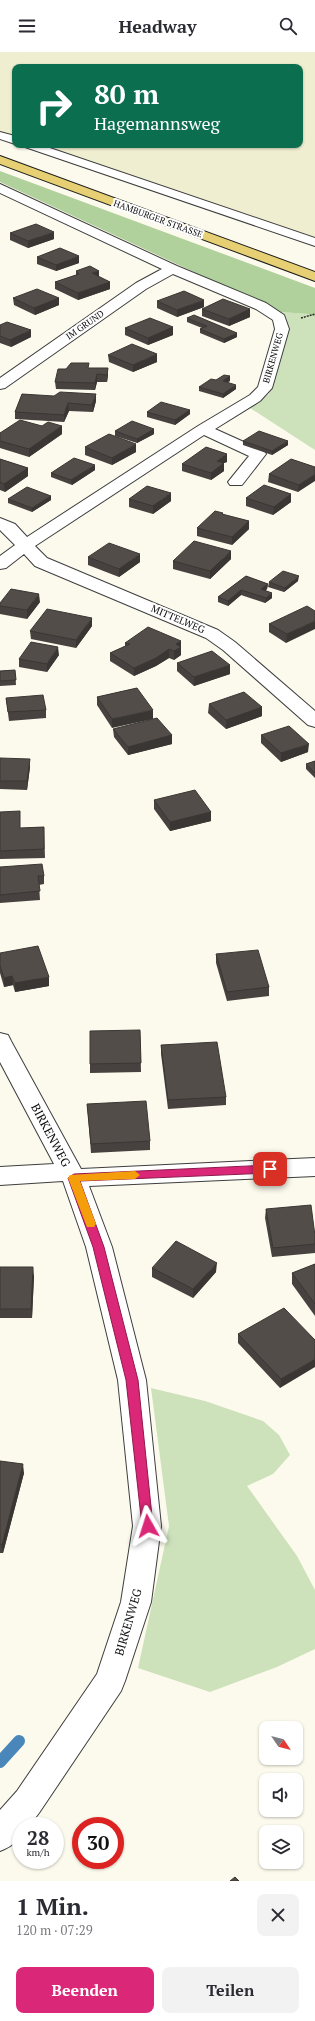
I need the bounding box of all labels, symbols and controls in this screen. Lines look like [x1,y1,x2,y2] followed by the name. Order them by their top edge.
[119,14,196,38] text: Headway
[16,15,38,37] icon: menu
[277,15,299,37] icon: search
[94,75,159,112] text: 80 m
[28,80,80,132] icon: right
[94,111,220,135] text: Hagemannsweg
[112,197,204,241] street label: HAMBURGER STRASSE
[63,307,107,343] street label: IM GRUND
[260,331,286,385] street label: BIRKENWEG
[149,602,207,636] street label: MITTELWEG
[28,1101,74,1170] street label: BIRKENWEG
[253,1152,287,1186] pin
[259,1158,281,1180] icon: arrive
[127,1505,169,1547] position arrow
[111,1586,145,1657] street label: BIRKENWEG
[259,1721,303,1765] north arrow
[259,1721,303,1869] map controls
[259,1773,303,1817] button: sound
[72,1817,124,1869] speed limit sign: 30
[27,1824,49,1851] text: 28
[259,1825,303,1869] button: layers
[26,1846,50,1859] text: km/h
[16,1890,89,1922] text: 1 Min.
[257,1894,299,1936] button: close
[16,1921,93,1939] text: 120 m · 07:29
[16,1967,154,2013] button: Beenden
[162,1967,299,2013] button: Teilen

